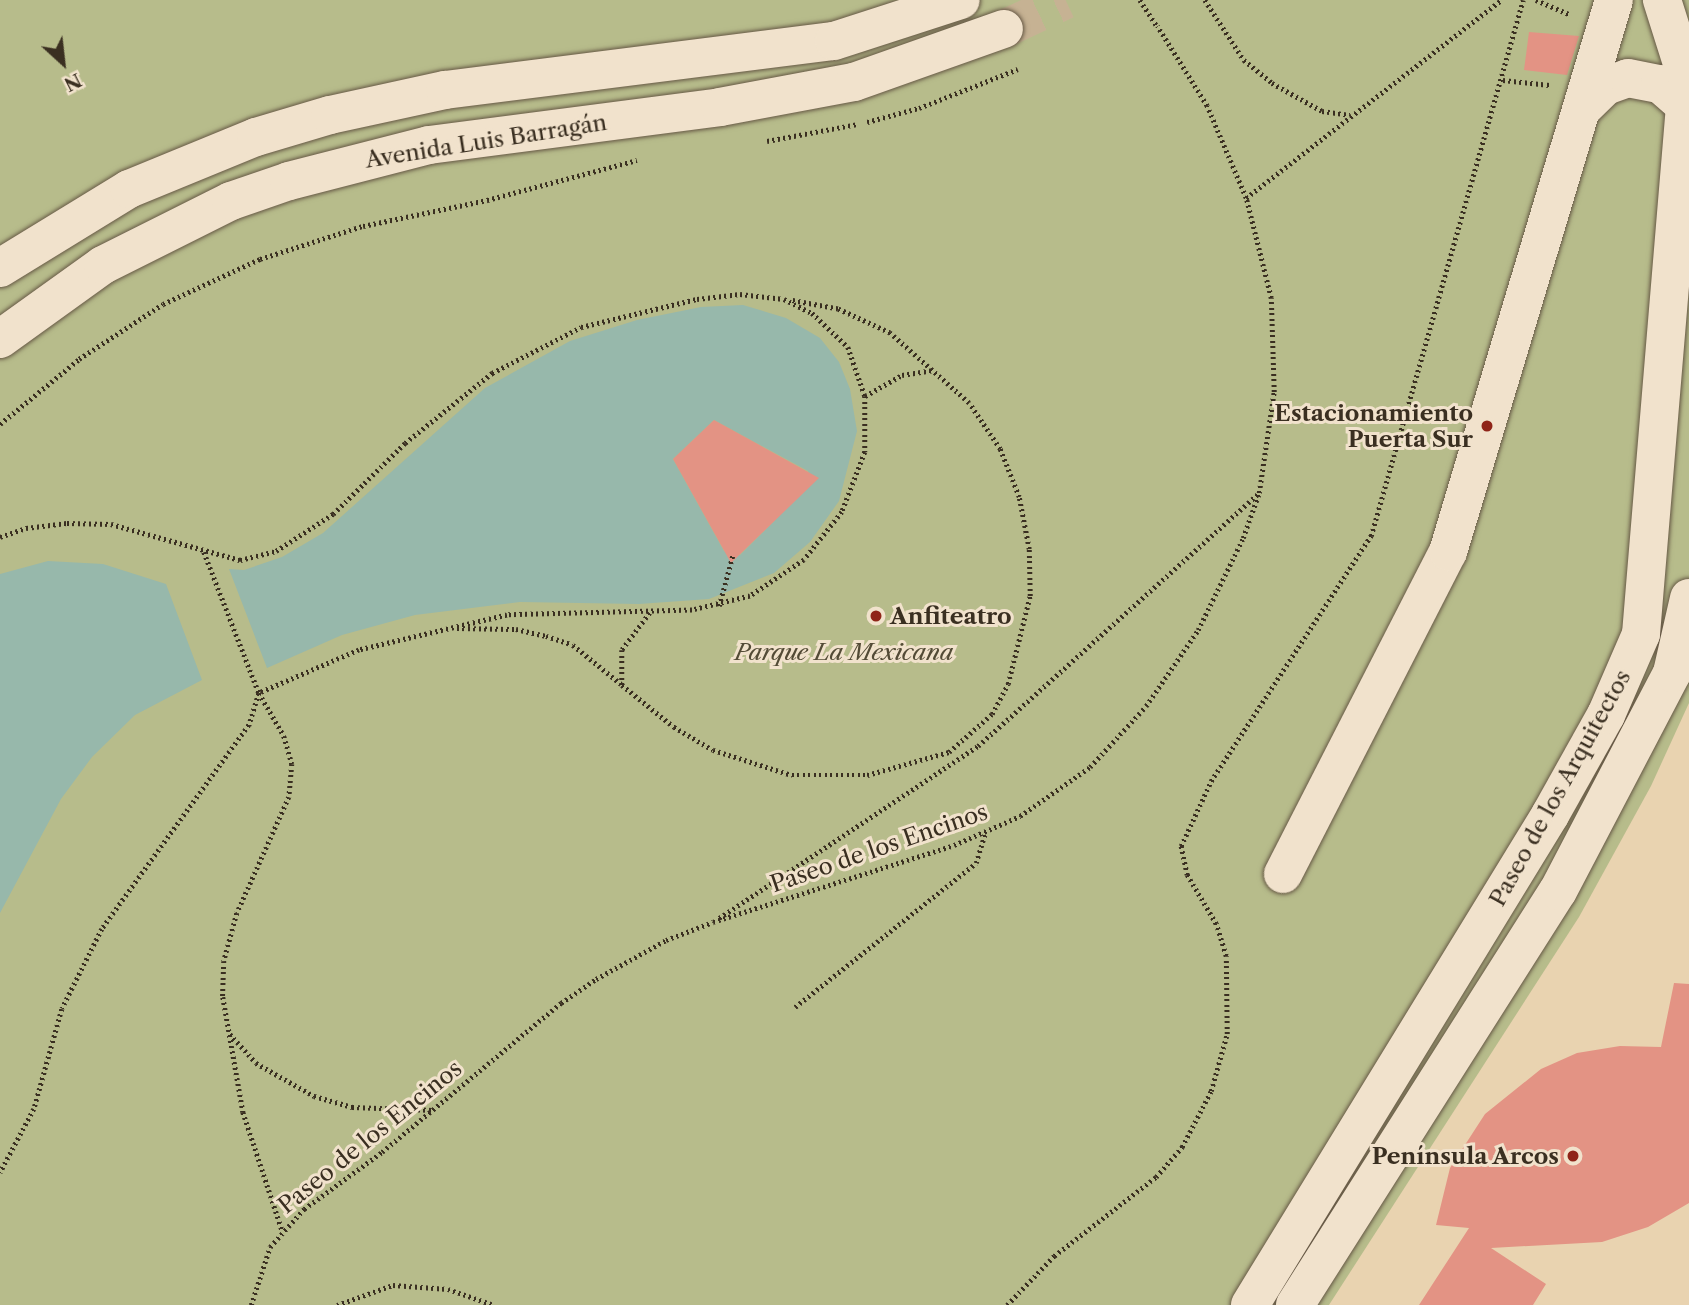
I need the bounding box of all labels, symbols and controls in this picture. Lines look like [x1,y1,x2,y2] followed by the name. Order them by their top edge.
[28,28,98,98] north arrow
[60,68,85,96] text: N
[363,108,609,174] street label: Avenida Luis Barragán
[1274,399,1473,453] place label: Estacionamiento Puerta Sur
[1479,418,1495,434] marker: Estacionamiento Puerta Sur
[890,602,1012,630] place label: Anfiteatro
[868,608,884,624] marker: Anfiteatro
[735,638,953,666] park label: Parque La Mexicana
[1483,665,1637,911] street label: Paseo de los Arquitectos
[767,798,991,898] street label: Paseo de los Encinos
[273,1055,467,1219] street label: Paseo de los Encinos
[1371,1142,1559,1170] place label: Península Arcos
[1565,1148,1581,1164] marker: Península Arcos

